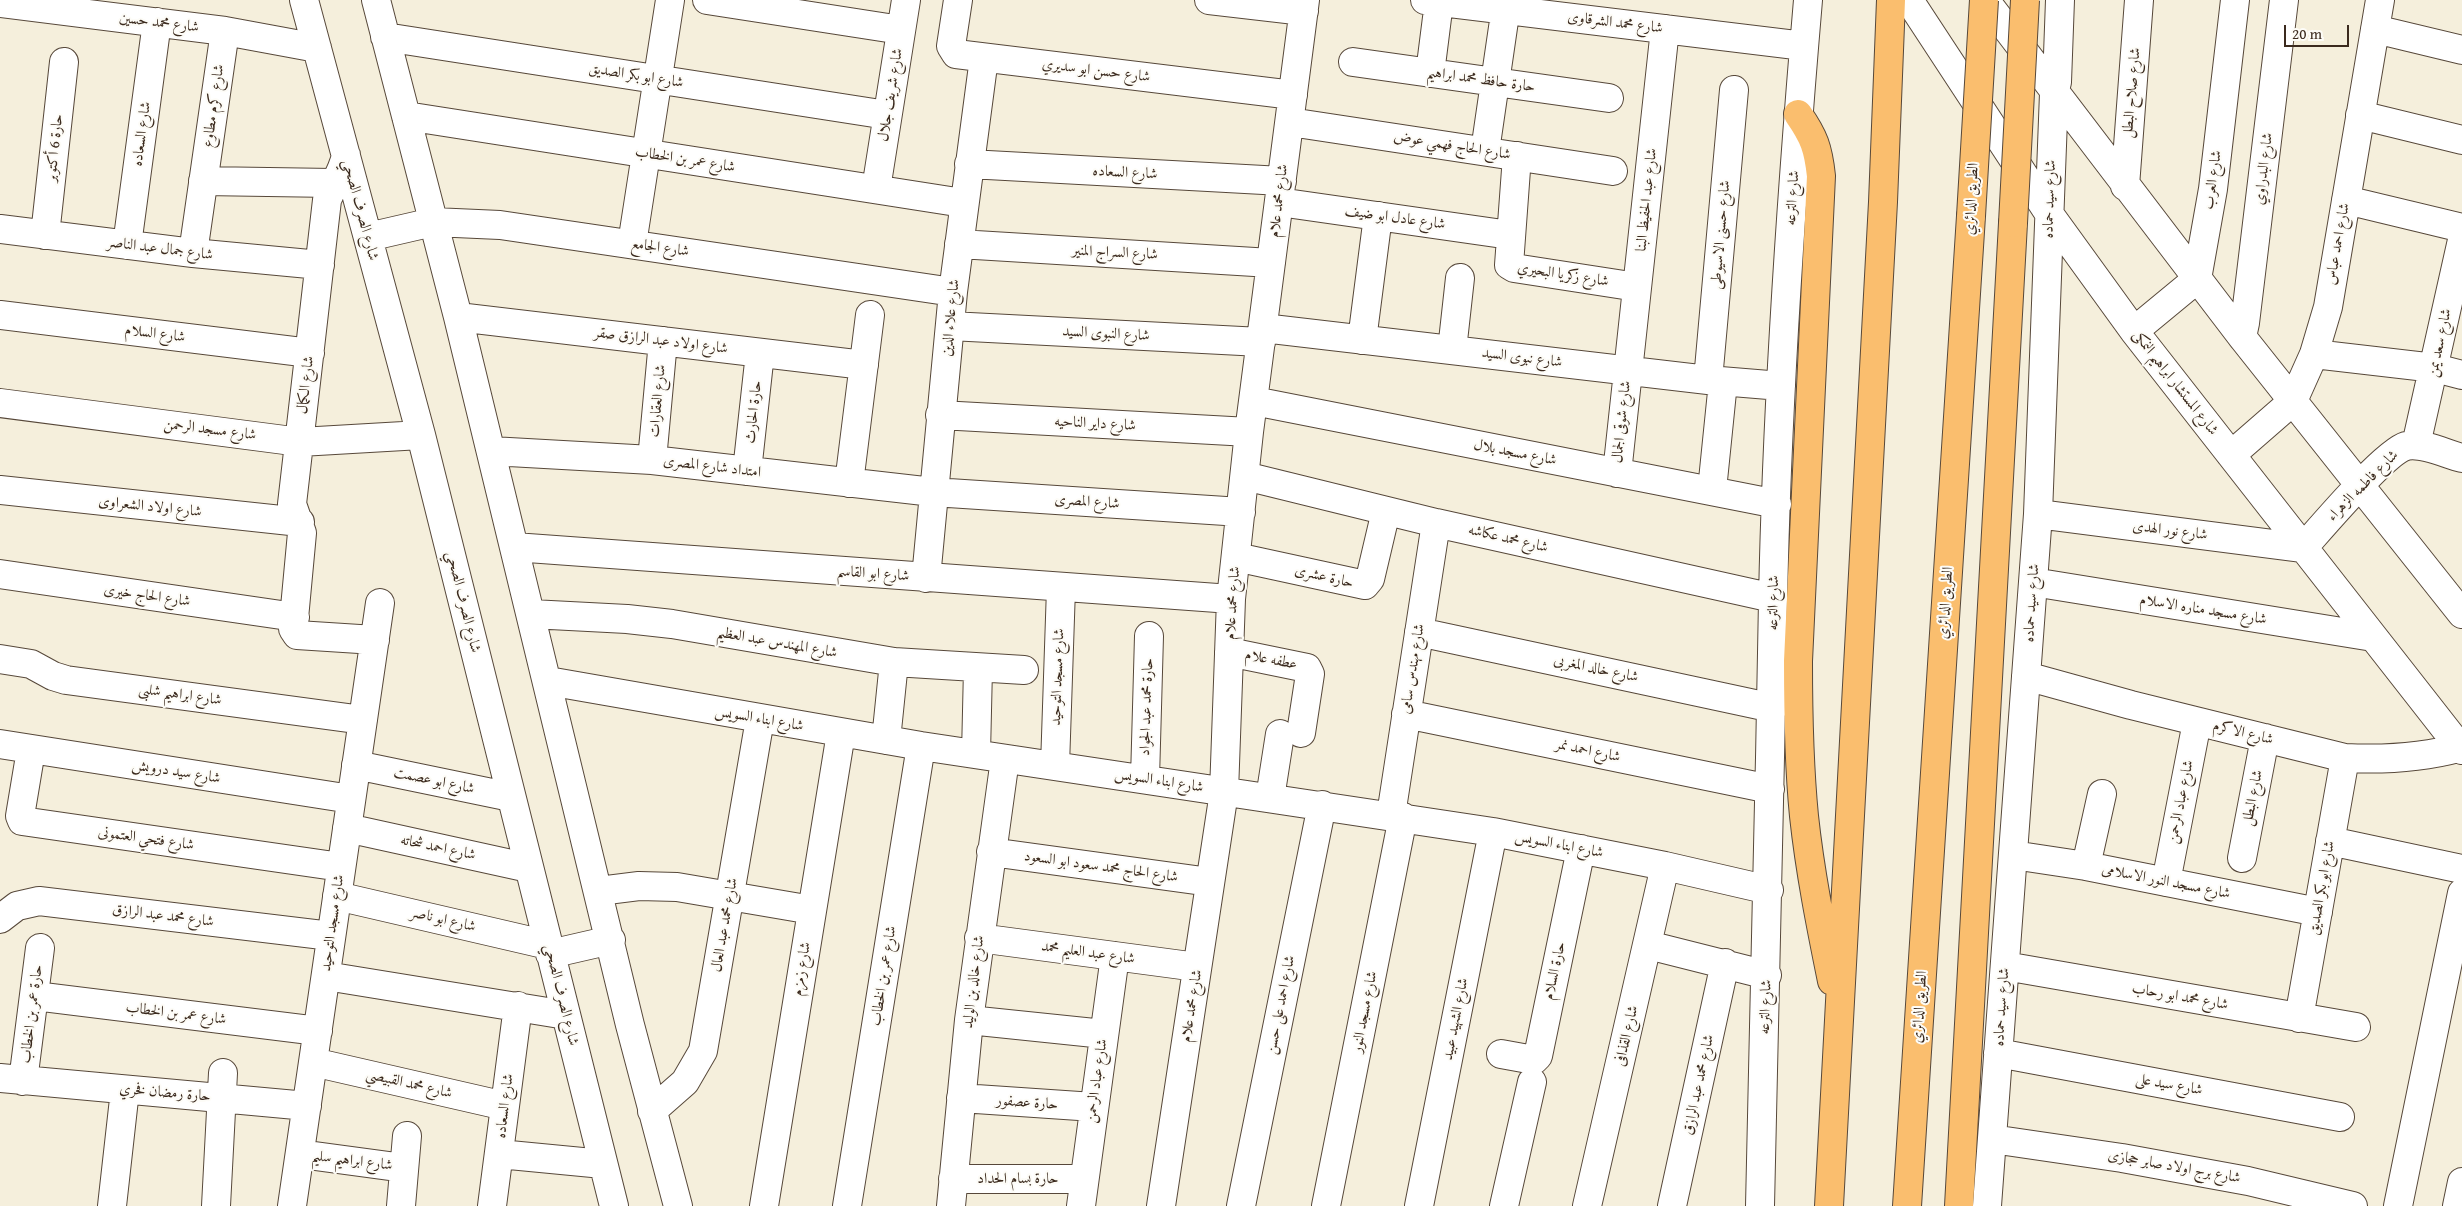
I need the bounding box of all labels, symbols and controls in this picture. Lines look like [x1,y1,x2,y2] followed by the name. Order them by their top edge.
[1566,8,1664,38] street label: شارع محمد الشرقاوى
[118,9,200,37] street label: شارع محمد حسين
[2287,15,2352,47] scale bar
[2292,23,2322,44] text: 20 m
[875,47,907,143] street label: شارع شريف جلال
[2119,47,2145,139] street label: شارع صلاح البطل
[1041,55,1151,87] street label: شارع حسن ابو سديري
[587,60,685,92] street label: شارع ابو بكر الصديق
[199,63,229,149] street label: شارع كرم مطاوع
[1426,64,1536,96] street label: حارة حافظ محمد ابراهيم
[129,101,155,167] street label: شارع السعاده
[42,113,68,183] street label: حارة 6 أكتوبر
[1392,128,1512,164] street label: شارع الحاج فهمي عوض
[2251,132,2277,206] street label: شارع البدراوي
[634,143,736,177] street label: شارع عمر بن الخطاب
[1633,147,1661,253] street label: شارع عبد الحفيظ البنا
[2200,149,2226,211] street label: شارع العرب
[338,158,382,262] street label: شارع الصرف الصحي
[2040,159,2060,239] street label: شارع سيد حماده
[1092,162,1158,184] street label: شارع السعاده
[1961,162,1983,236] street label: الطريق الدائري
[1266,163,1292,239] street label: شارع محمد علام
[1782,170,1804,226] street label: شارع الترعه
[1707,180,1735,290] street label: شارع حسنى الاسيوطى
[1343,202,1447,234] street label: شارع عادل ابو ضيف
[2322,202,2354,286] street label: شارع احمد عباس
[106,234,214,264] street label: شارع جمال عبد الناصر
[630,235,690,261] street label: شارع الجامع
[1072,242,1158,264] street label: شارع السراج المنير
[1516,259,1610,291] street label: شارع زكريا البحيري
[938,278,964,358] street label: شارع علاء الدين
[2424,307,2456,379] street label: شارع سعد يمن
[124,321,186,347] street label: شارع السلام
[1062,323,1150,345] street label: شارع النبوى السيد
[593,324,729,358] street label: شارع اولاد عبد الرازق صقر
[2128,327,2222,439] street label: شارع المستشار ابراهيم النمكى
[1481,344,1563,372] street label: شارع نبوى السيد
[294,355,318,415] street label: شارع الكمال
[646,364,670,438] street label: شارع العقارات
[742,380,766,444] street label: حارة الحارث
[1609,380,1635,464] street label: شارع شوقى الجمال
[1054,413,1136,435] street label: شارع داير الناحيه
[163,415,257,445] street label: شارع مسجد الرحمن
[1472,436,1558,470] street label: شارع مسجد بلال
[2324,447,2402,525] street label: شارع فاطمه الزهراء
[662,452,762,482] street label: امتداد شارع المصرى
[1054,491,1120,513] street label: شارع المصرى
[97,493,203,521] street label: شارع اولاد الشعراوى
[2131,517,2209,545] street label: شارع نور الهدى
[1466,521,1550,557] street label: شارع محمد عكاشه
[442,549,484,655] street label: شارع الصرف الصحي
[1293,561,1355,593] street label: حارة عشرى
[836,562,910,586] street label: شارع ابو القاسم
[2020,563,2044,643] street label: شارع سيد حماده
[1221,566,1245,640] street label: شارع محمد علام
[1934,566,1958,640] street label: الطريق الدائري
[1765,575,1783,631] street label: شارع الترعه
[102,581,192,611] street label: شارع الحاج خيرى
[2138,591,2268,629] street label: شارع مسجد مناره الاسلام
[1397,623,1429,715] street label: شارع مهندس سامى
[715,624,839,662] street label: شارع المهندس عبد العظيم
[1047,628,1069,726] street label: شارع مسجد التوحيد
[1243,646,1299,674] street label: عطفه علام
[1552,651,1640,687] street label: شارع خالد المغربى
[1136,658,1158,756] street label: حارة محمد عبد الجواد
[137,680,223,710] street label: شارع ابراهيم شلبى
[713,702,805,736] street label: شارع ابناء السويس
[2211,717,2275,749] street label: شارع الاكرم
[1554,735,1622,767] street label: شارع احمد نمر
[130,756,222,788] street label: شارع سيد درويش
[2164,759,2198,845] street label: شارع عباد الرحمن
[392,764,476,798] street label: شارع ابو عصمت
[1113,765,1205,797] street label: شارع ابناء السويس
[2239,768,2267,828] street label: شارع البطل
[97,823,195,855] street label: شارع فتحي العتمونى
[1513,828,1605,862] street label: شارع ابناء السويس
[399,831,477,865] street label: شارع احمد شحاته
[2305,839,2339,937] street label: شارع ابو بكر الصديق
[1023,847,1179,887] street label: شارع الحاج محمد سعود ابو السعود
[2100,861,2232,903] street label: شارع مسجد النور الاسلامى
[317,874,349,972] street label: شارع مسجد التوحيد
[708,876,742,974] street label: شارع محمد عبد العال
[111,901,215,931] street label: شارع محمد عبد الرازق
[409,904,477,936] street label: شارع ابو ناصر
[867,925,901,1027] street label: شارع عمر بن الخطاب
[959,934,989,1030] street label: شارع خالد بن الوليد
[1040,938,1136,968] street label: شارع عبد العليم محمد
[1540,940,1570,1002] street label: حارة السلام
[789,941,815,997] street label: شارع زمزم
[540,942,582,1048] street label: شارع الصرف الصحي
[1263,954,1299,1056] street label: شارع احمد على حسن
[17,964,47,1064] street label: حارة عمر بن الخطاب
[1990,967,2014,1047] street label: شارع سيد حماده
[1177,968,1207,1044] street label: شارع محمد علام
[1348,970,1382,1054] street label: شارع مسجد النور
[1908,970,1932,1044] street label: الطريق الدائري
[1439,976,1473,1062] street label: شارع الشهيد عبيد
[1756,979,1776,1035] street label: شارع الترعه
[2130,980,2230,1014] street label: شارع محمد ابو رحاب
[125,999,227,1029] street label: شارع عمر بن الخطاب
[1611,1004,1643,1068] street label: شارع القذافى
[1680,1033,1718,1137] street label: شارع محمد عبد الرازق
[1082,1038,1112,1124] street label: شارع عباد الرحمن
[364,1065,454,1103] street label: شارع محمد القبيصي
[2134,1070,2204,1100] street label: شارع سيد على
[492,1073,518,1139] street label: شارع السعاده
[119,1080,211,1106] street label: حارة رمضان فخري
[995,1092,1059,1114] street label: حارة عصفور
[2106,1146,2242,1188] street label: شارع برج اولاد صابر حجازى
[311,1147,393,1175] street label: شارع ابراهيم سليم
[977,1170,1059,1188] street label: حارة بسام الحداد

